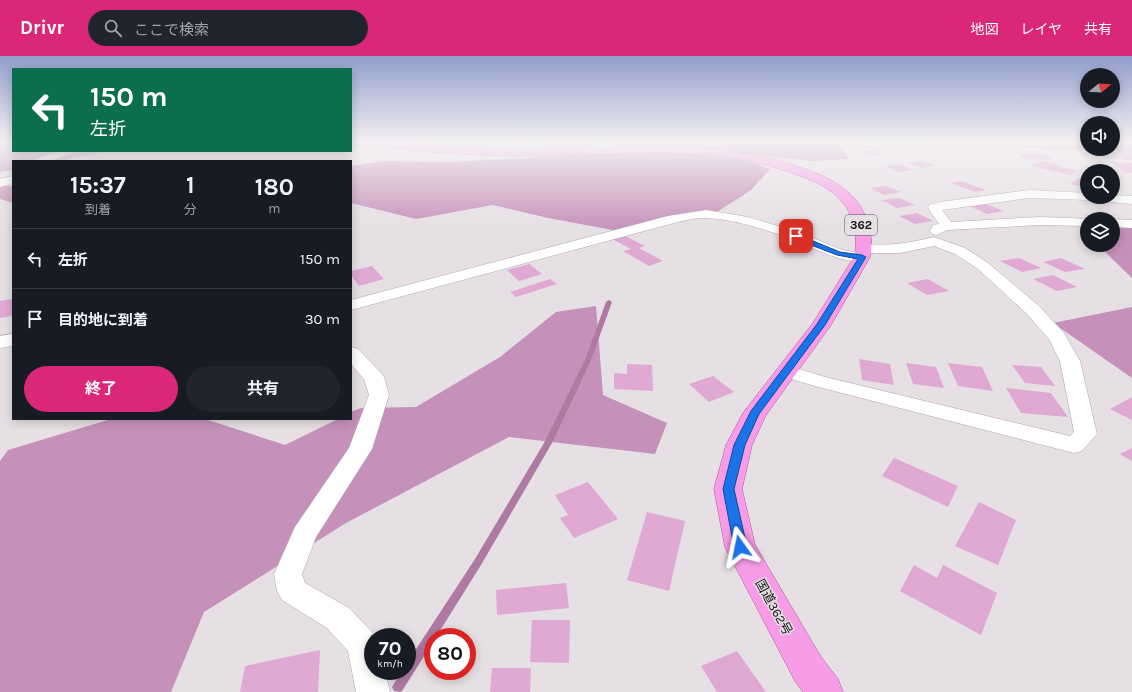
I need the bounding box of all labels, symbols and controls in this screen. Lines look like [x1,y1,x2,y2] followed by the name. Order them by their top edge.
[88,10,368,46] search box
[20,17,64,39] text: Drivr
[102,17,124,39] icon: search
[134,21,209,39] text: ここで検索
[970,21,998,38] text: 地図
[1020,21,1062,38] text: レイヤ
[1084,21,1112,38] text: 共有
[1080,68,1120,108] north arrow
[1080,68,1120,252] map controls
[90,80,168,113] text: 150 m
[24,84,76,136] icon: left
[1080,116,1120,156] button: sound
[90,118,126,140] text: 左折
[1080,164,1120,204] button: search
[70,171,126,199] text: 15:37
[186,171,195,199] text: 1
[255,173,294,201] text: 180
[268,201,280,216] text: m
[85,202,111,217] text: 到着
[184,202,197,217] text: 分
[1080,212,1120,252] button: layers
[845,215,877,235] road number: 362
[779,219,813,253] pin
[785,225,807,247] icon: arrive
[24,248,46,270] icon: left
[300,250,340,268] text: 150 m
[58,251,88,269] text: 左折
[24,308,46,330] icon: arrive
[305,310,340,328] text: 30 m
[58,311,148,329] text: 目的地に到着
[24,366,178,412] button: 終了
[186,366,340,412] button: 共有
[719,526,761,568] position arrow
[752,576,796,638] street label: 国道362号
[424,628,476,680] speed limit sign: 80
[379,637,401,660] text: 70
[377,658,403,670] text: km/h

